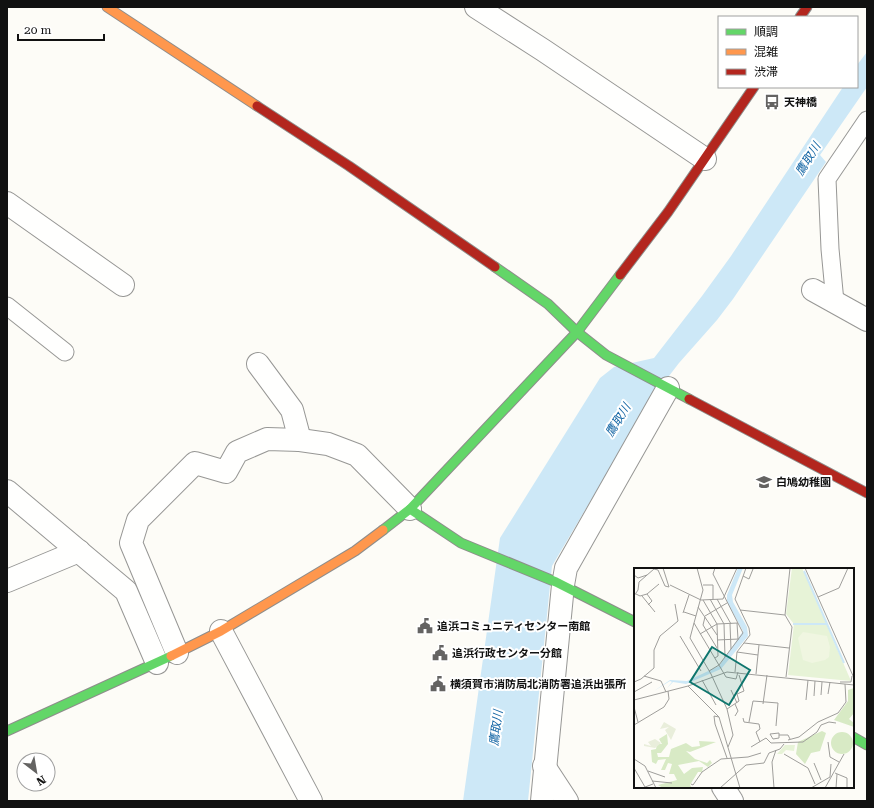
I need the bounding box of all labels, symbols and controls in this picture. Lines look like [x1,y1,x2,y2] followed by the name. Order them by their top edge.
[18,16,104,42] scale bar
[718,16,858,88] legend
[24,23,51,37] text: 20 m
[754,25,778,39] text: 順調
[754,45,778,59] text: 混雑
[754,65,778,79] text: 渋滞
[763,93,781,111] bus stop icon: 天神橋
[784,96,817,109] place label: 天神橋
[793,138,825,178] water label: 鷹取川
[603,399,635,439] water label: 鷹取川
[755,473,773,491] school or university icon: 白鳩幼稚園
[776,476,831,489] place label: 白鳩幼稚園
[634,568,854,788] inset map
[416,617,434,635] public building icon: 追浜コミュニティセンター南館
[437,620,590,633] place label: 追浜コミュニティセンター南館
[431,644,449,662] public building icon: 追浜行政センター分館
[452,647,562,660] place label: 追浜行政センター分館
[429,675,447,693] public building icon: 横須賀市消防局北消防署追浜出張所
[450,678,626,691] place label: 横須賀市消防局北消防署追浜出張所
[487,707,505,747] water label: 鷹取川
[16,752,56,792] north arrow
[33,772,48,788] text: N

